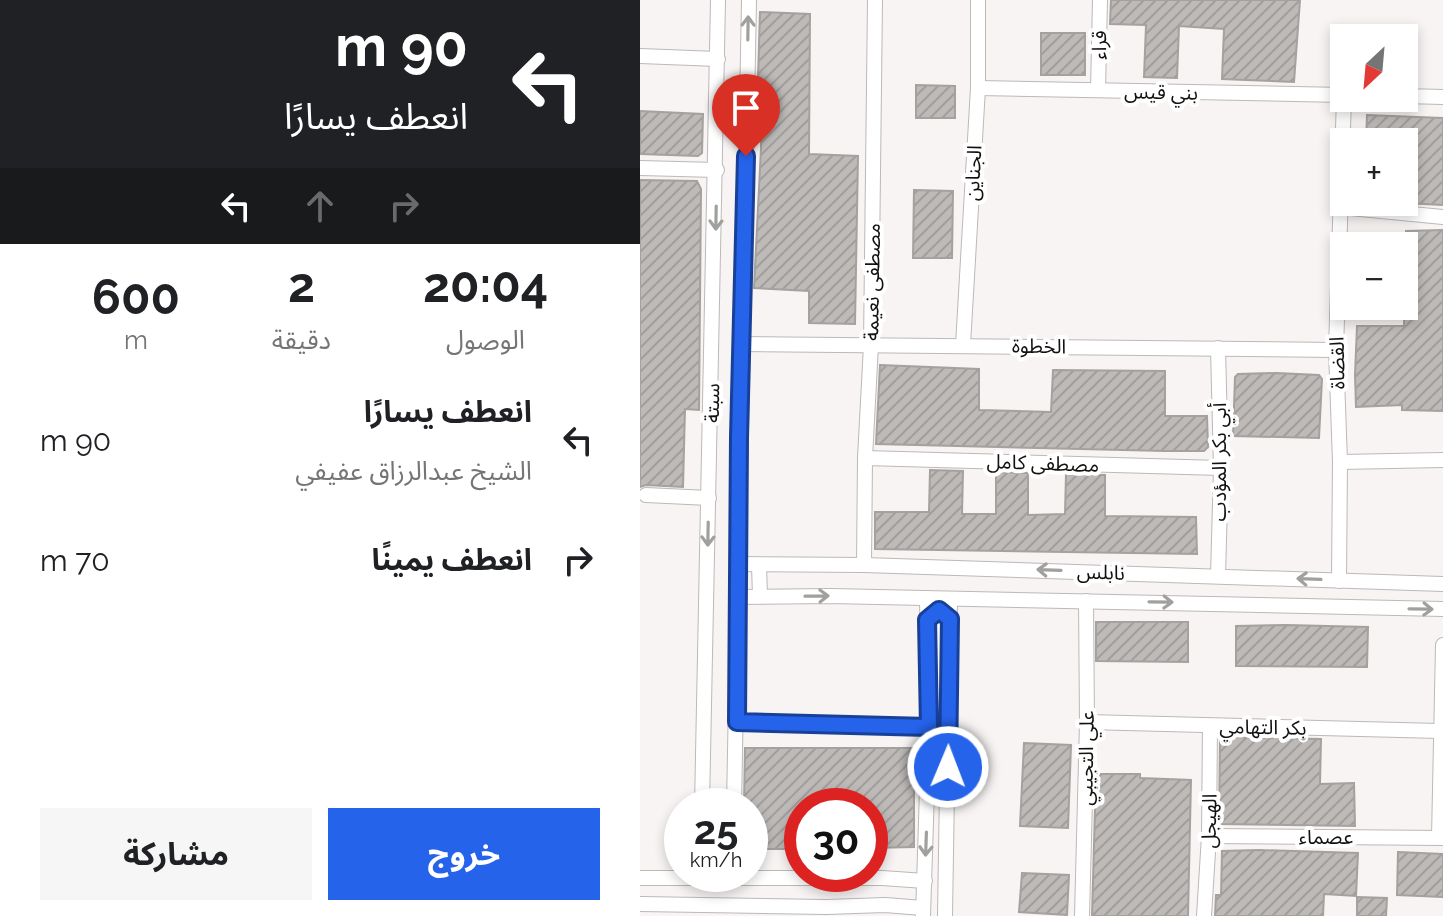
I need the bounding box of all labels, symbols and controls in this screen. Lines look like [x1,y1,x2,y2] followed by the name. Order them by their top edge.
[335,13,468,79] text: 90 m
[741,15,756,42] one-way arrow
[1330,24,1418,112] north arrow
[1330,24,1418,320] map controls
[1087,30,1111,60] street label: قراء
[496,32,600,136] icon: left
[712,74,780,156] pin
[1124,79,1198,108] street label: بني قيس
[724,86,768,130] icon: arrive
[284,95,468,137] text: انعطف يسارًا
[1330,128,1418,216] button: +
[960,144,986,202] street label: الجناين
[214,184,258,228] icon: left
[298,184,342,228] icon: ahead
[382,184,426,228] icon: right
[708,204,723,231] one-way arrow
[859,223,885,341] street label: مصطفى نعيمة
[1330,232,1418,320] button: −
[288,257,315,313] text: 2
[423,257,548,313] text: 20:04
[92,269,180,325] text: 600
[124,325,148,355] text: m
[272,325,331,355] text: دقيقة
[446,325,525,355] text: الوصول
[1012,334,1066,358] street label: الخطوة
[1325,336,1349,390] street label: القضاة
[700,383,724,423] street label: سبتة
[364,394,532,429] text: انعطف يسارًا
[1207,403,1235,521] street label: أبي بكر المؤدب
[556,418,600,462] icon: left
[40,423,111,458] text: 90 m
[986,449,1100,477] street label: مصطفى كامل
[295,456,532,486] text: الشيخ عبدالرزاق عفيفي
[700,520,716,547] one-way arrow
[556,538,600,582] icon: right
[371,542,532,577] text: انعطف يمينًا
[40,543,110,578] text: 70 m
[1077,559,1125,585] street label: نابلس
[1036,563,1063,578] one-way arrow
[1296,572,1323,587] one-way arrow
[803,588,830,604] one-way arrow
[1147,595,1174,610] one-way arrow
[1407,601,1434,616] one-way arrow
[1073,710,1102,806] street label: علي التجيبي
[1219,714,1307,743] street label: بكر التهامي
[906,725,990,809] position arrow
[784,788,888,892] speed limit sign: 30
[1197,793,1221,849] street label: الهيجل
[694,806,738,853] text: 25
[40,808,312,900] button: مشاركة
[328,808,600,900] button: خروج
[1299,825,1353,849] street label: عصماء
[918,830,934,857] one-way arrow
[690,848,742,872] text: km/h

